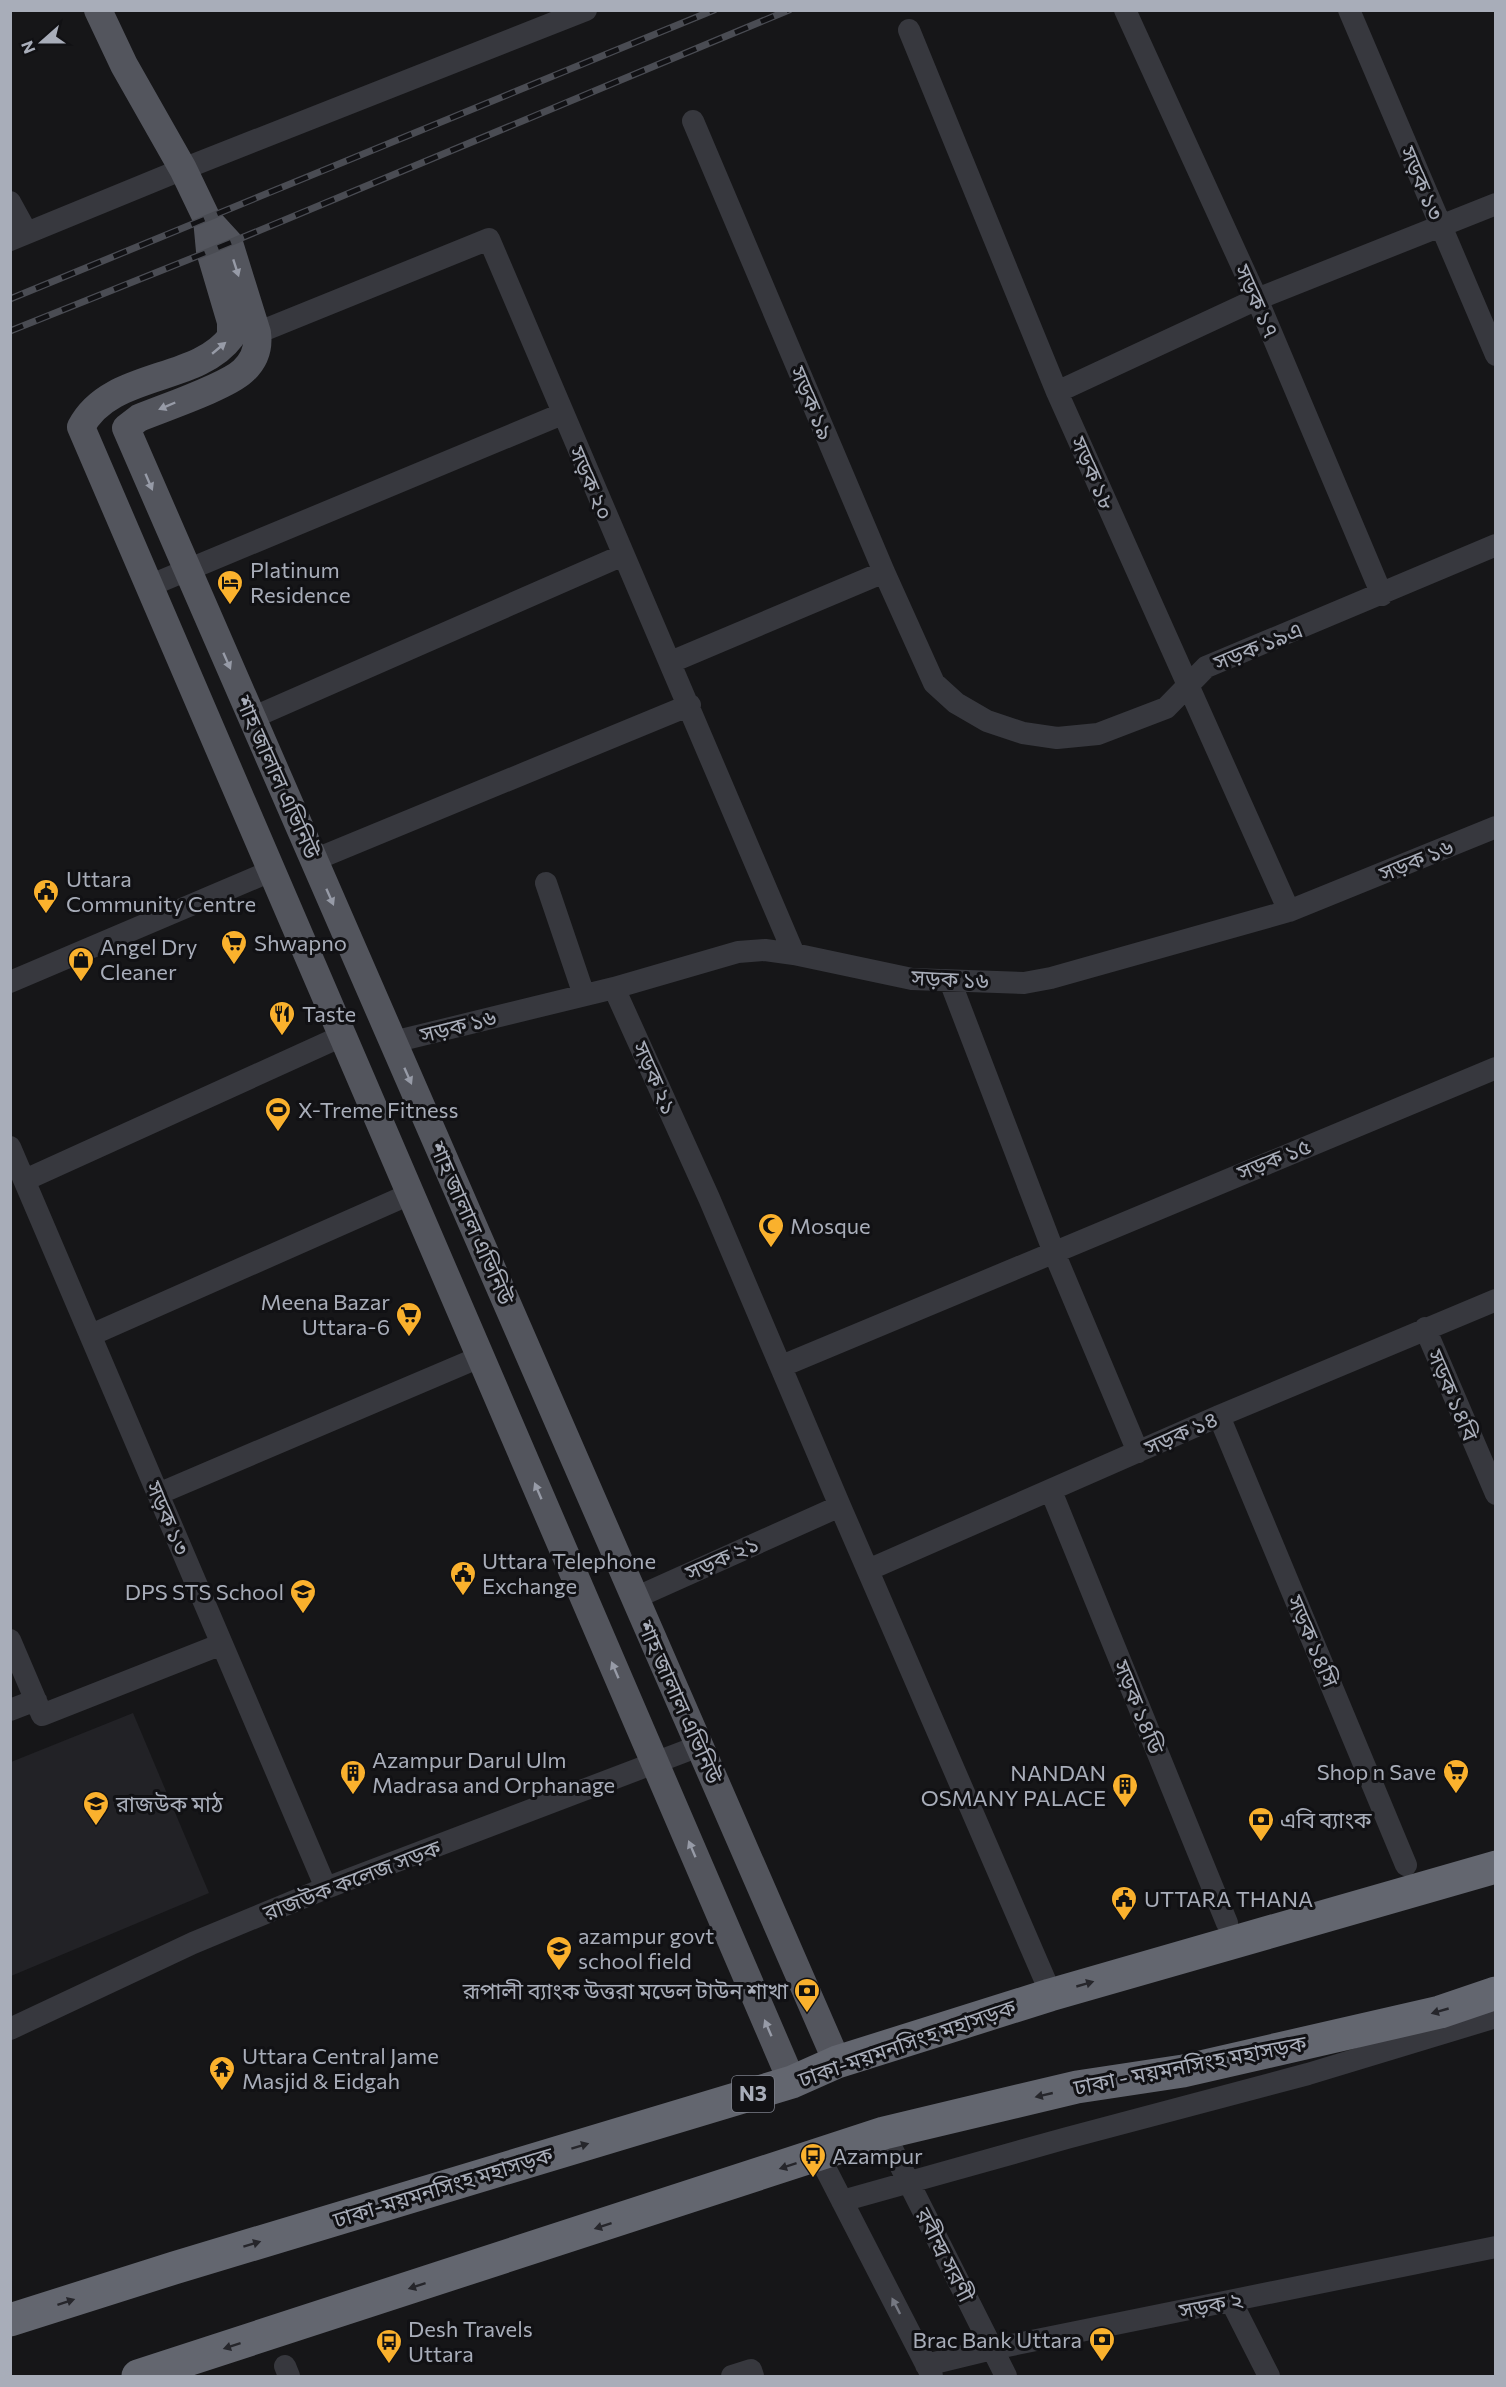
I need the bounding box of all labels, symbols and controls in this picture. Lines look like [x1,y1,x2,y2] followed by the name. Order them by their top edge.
[12,12,72,72] north arrow
[17,39,39,57] text: N
[1395,141,1450,224] street label: সড়ক ১৩
[232,259,242,277] one-way arrow
[1229,259,1286,342] street label: সড়ক ১৭
[211,342,227,355] one-way arrow
[785,361,840,444] street label: সড়ক ১৯
[158,402,176,412] one-way arrow
[1065,431,1122,514] street label: সড়ক ১৮
[564,441,619,524] street label: সড়ক ২০
[145,473,154,491] one-way arrow
[250,556,351,608] place label: Platinum Residence
[215,568,245,606] hotel icon: Platinum Residence
[1208,616,1306,676] street label: সড়ক ১৯এ
[223,652,232,670] one-way arrow
[230,690,327,863] street label: শাহ জালাল এভিনিউ
[1374,833,1457,887] street label: সড়ক ১৬
[66,865,256,917] place label: Uttara Community Centre
[31,877,61,915] public building icon: Uttara Community Centre
[325,889,335,907] one-way arrow
[219,928,249,966] supermarket icon: Shwapno
[254,929,347,956] place label: Shwapno
[100,933,197,985] place label: Angel Dry Cleaner
[66,945,96,983] shop icon: Angel Dry Cleaner
[910,963,989,994] street label: সড়ক ১৬
[267,999,297,1037] restaurant icon: Taste
[302,1000,356,1027] place label: Taste
[416,1003,499,1048] street label: সড়ক ১৬
[627,1036,684,1119] street label: সড়ক ২১
[403,1068,412,1085] one-way arrow
[263,1095,293,1133] sports icon: X-Treme Fitness
[298,1096,459,1123] place label: X-Treme Fitness
[1232,1132,1315,1186] street label: সড়ক ১৫
[424,1136,521,1309] street label: শাহ জালাল এভিনিউ
[756,1211,786,1249] mosque icon: Mosque
[790,1212,871,1239] place label: Mosque
[261,1288,390,1340] place label: Meena Bazar Uttara-6
[394,1300,424,1338] supermarket icon: Meena Bazar Uttara-6
[1422,1344,1485,1445] street label: সড়ক ১৪বি
[1139,1404,1222,1461] street label: সড়ক ১৪
[141,1476,196,1559] street label: সড়ক ১৩
[533,1482,542,1500] one-way arrow
[680,1529,763,1586] street label: সড়ক ২১
[482,1547,656,1599] place label: Uttara Telephone Exchange
[448,1559,478,1597] public building icon: Uttara Telephone Exchange
[288,1577,318,1615] school or university icon: DPS STS School
[125,1578,284,1605] place label: DPS STS School
[1282,1590,1345,1691] street label: সড়ক ১৪সি
[632,1615,729,1788] street label: শাহ জালাল এভিনিউ
[1108,1655,1171,1758] street label: সড়ক ১৪ডি
[610,1661,619,1679] one-way arrow
[372,1746,615,1798] place label: Azampur Darul Ulm Madrasa and Orphanage
[1441,1757,1471,1795] supermarket icon: Shop n Save
[338,1758,368,1796] building icon: Azampur Darul Ulm Madrasa and Orphanage
[1317,1758,1436,1785] place label: Shop n Save
[921,1759,1106,1811] place label: NANDAN OSMANY PALACE
[1110,1771,1140,1809] building icon: NANDAN OSMANY PALACE
[81,1789,111,1827] school or university icon: রাজউক মাঠ
[115,1790,224,1817] place label: রাজউক মাঠ
[1246,1805,1276,1843] bank icon: এবি ব্যাংক
[1280,1806,1372,1833] place label: এবি ব্যাংক
[258,1833,444,1926] street label: রাজউক কলেজ সড়ক
[687,1840,697,1858] one-way arrow
[1109,1884,1139,1922] public building icon: UTTARA THANA
[1144,1885,1313,1912] place label: UTTARA THANA
[578,1922,714,1974] place label: azampur govt school field
[544,1934,574,1972] school or university icon: azampur govt school field
[792,1976,822,2014] bank icon: রূপালী ব্যাংক উত্তরা মডেল টাউন শাখা
[462,1977,789,2004] place label: রূপালী ব্যাংক উত্তরা মডেল টাউন শাখা
[1076,1979,1094,1988] one-way arrow
[794,1993,1019,2093] street label: ঢাকা-ময়মনসিংহ মহাসড়ক
[1431,2007,1449,2016] one-way arrow
[764,2020,773,2037] one-way arrow
[1070,2029,1309,2101] street label: ঢাকা - ময়মনসিংহ মহাসড়ক
[242,2042,439,2094] place label: Uttara Central Jame Masjid & Eidgah
[207,2054,237,2092] temple icon: Uttara Central Jame Masjid & Eidgah
[732,2076,774,2112] road number: N3
[1034,2091,1053,2100] one-way arrow
[329,2140,556,2233] street label: ঢাকা-ময়মনসিংহ মহাসড়ক
[571,2141,589,2150] one-way arrow
[798,2141,828,2179] bus stop icon: Azampur
[832,2142,923,2169] place label: Azampur
[779,2162,797,2171] one-way arrow
[910,2202,981,2307] street label: রবীন্দ্র সরণী
[594,2222,612,2231] one-way arrow
[243,2239,261,2248] one-way arrow
[408,2282,426,2291] one-way arrow
[1176,2285,1245,2324] street label: সড়ক ২
[57,2297,75,2307] one-way arrow
[891,2297,901,2314] one-way arrow
[408,2315,533,2367] place label: Desh Travels Uttara
[1087,2325,1117,2363] bank icon: Brac Bank Uttara
[912,2326,1082,2353] place label: Brac Bank Uttara
[374,2327,404,2365] bus stop icon: Desh Travels Uttara
[223,2342,241,2351] one-way arrow

